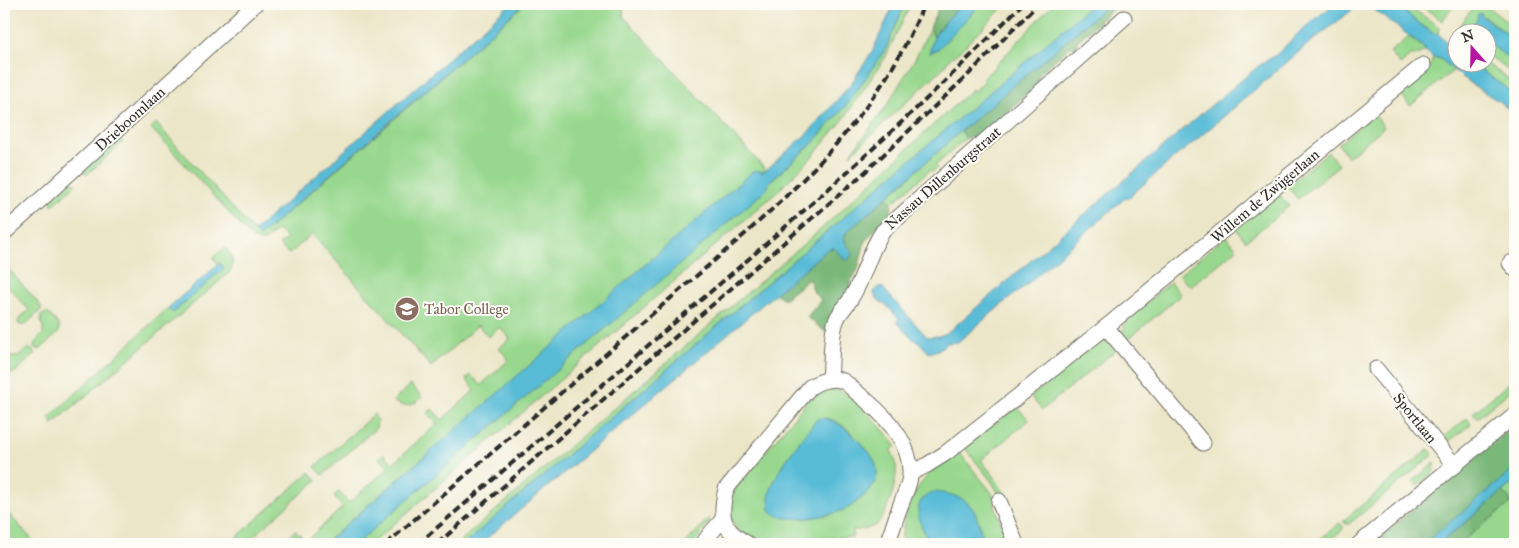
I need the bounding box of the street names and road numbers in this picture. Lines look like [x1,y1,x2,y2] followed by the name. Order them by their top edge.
[91,83,169,155] street label: Drieboomlaan
[881,122,1005,233] street label: Nassau Dillenburgstraat
[1207,145,1323,247] street label: Willem de Zwijgerlaan
[1389,389,1441,447] street label: Sportlaan

